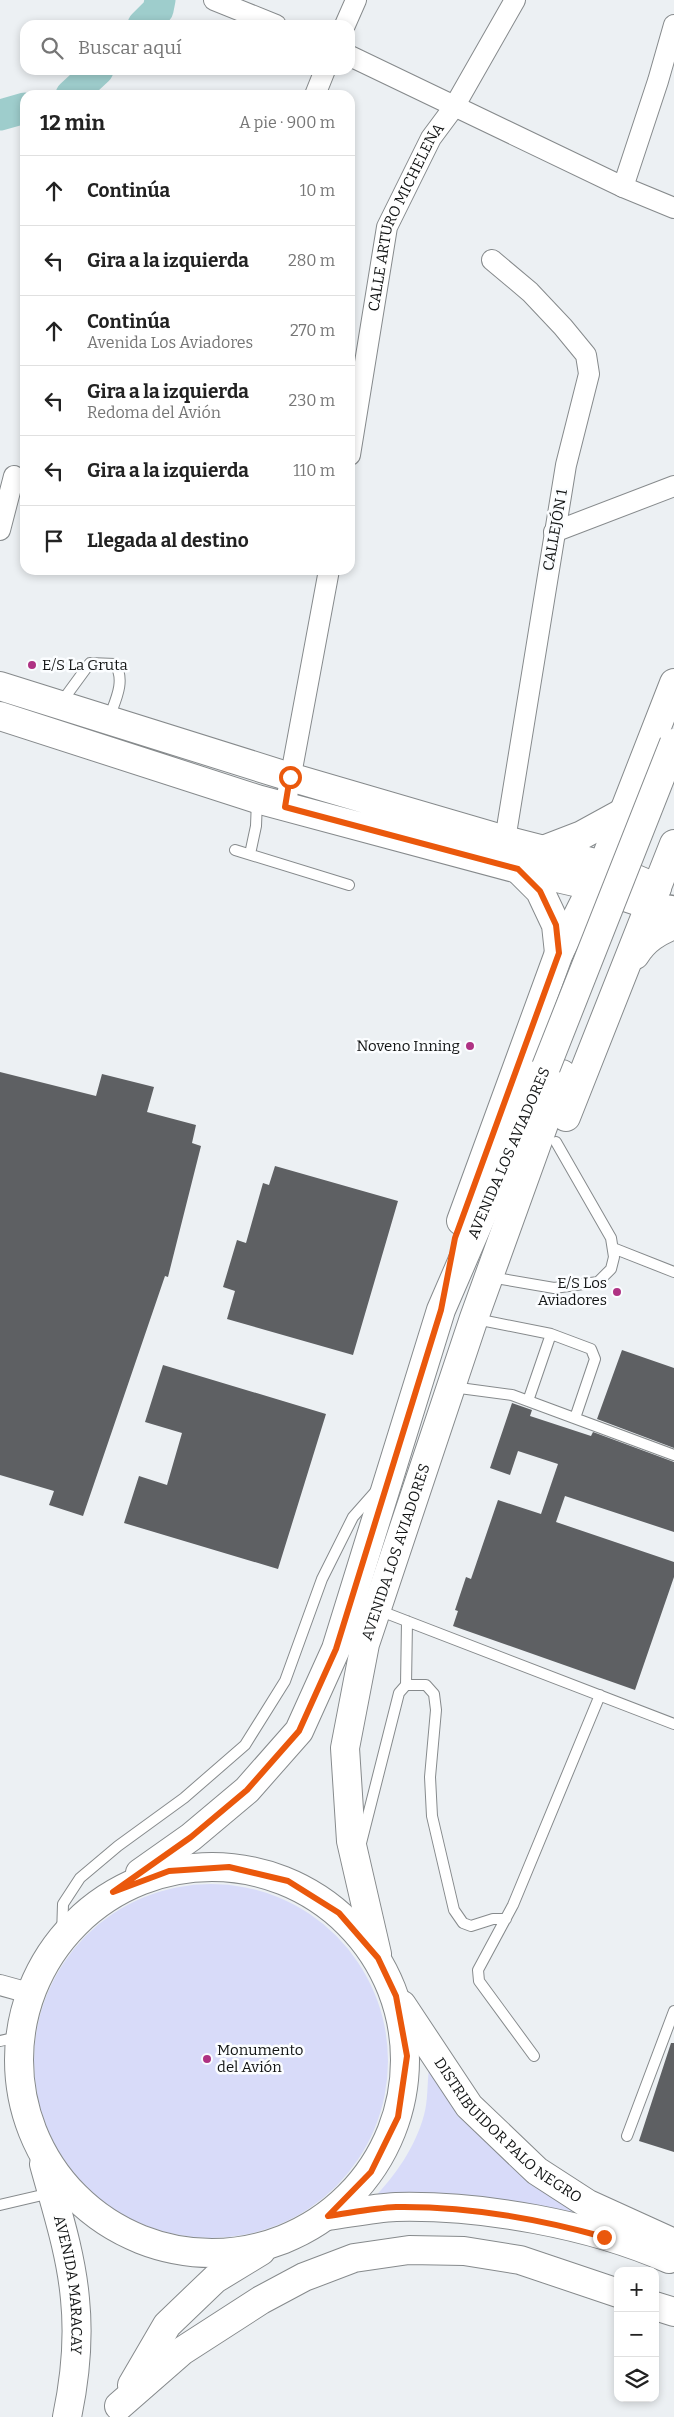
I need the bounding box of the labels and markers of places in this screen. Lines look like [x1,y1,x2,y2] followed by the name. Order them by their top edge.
[42,656,128,674] place label: E/S La Gruta
[26,659,38,671] marker: E/S La Gruta
[356,1037,460,1055] place label: Noveno Inning
[464,1040,476,1052] marker: Noveno Inning
[538,1274,607,1309] place label: E/S Los Aviadores
[611,1286,623,1298] marker: E/S Los Aviadores
[217,2041,303,2076] place label: Monumento del Avión
[201,2053,213,2065] marker: Monumento del Avión

